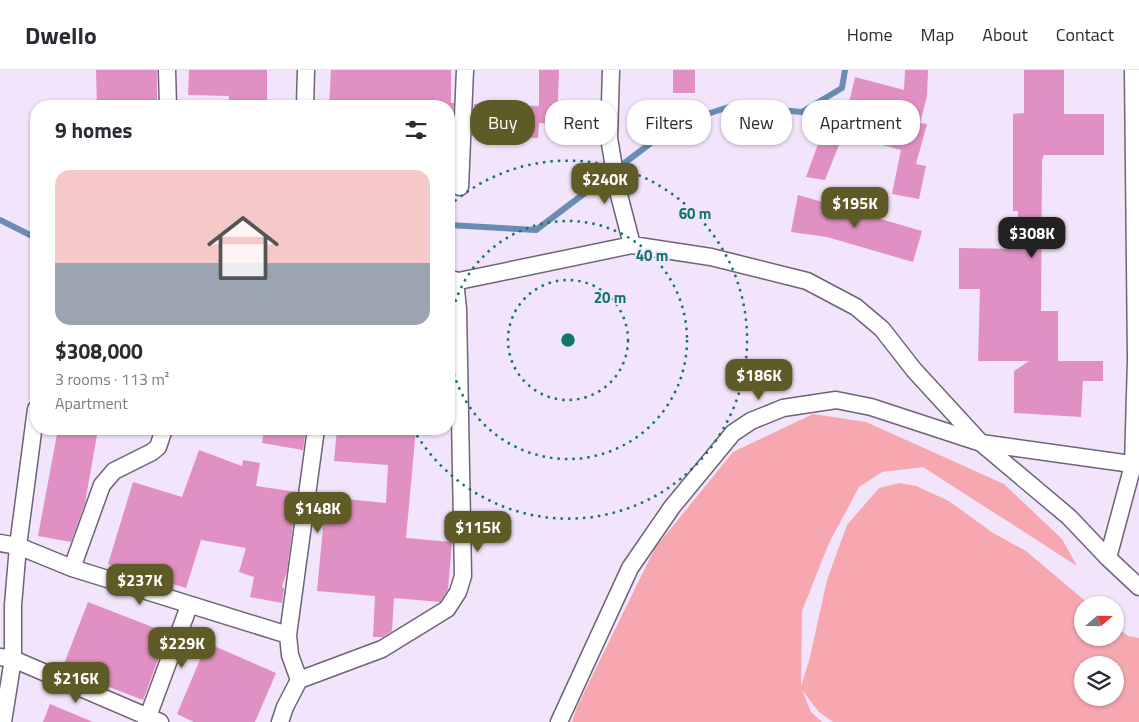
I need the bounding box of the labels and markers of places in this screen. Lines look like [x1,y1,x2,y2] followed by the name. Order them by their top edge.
[570,162,640,205] pin: $240K
[820,186,890,229] pin: $195K
[997,216,1067,259] pin: $308K
[559,331,577,349] centre of rings
[724,358,794,401] pin: $186K
[283,492,353,534] pin: $148K
[443,510,513,553] pin: $115K
[105,564,175,606] pin: $237K
[147,626,217,669] pin: $229K
[41,662,111,704] pin: $216K

